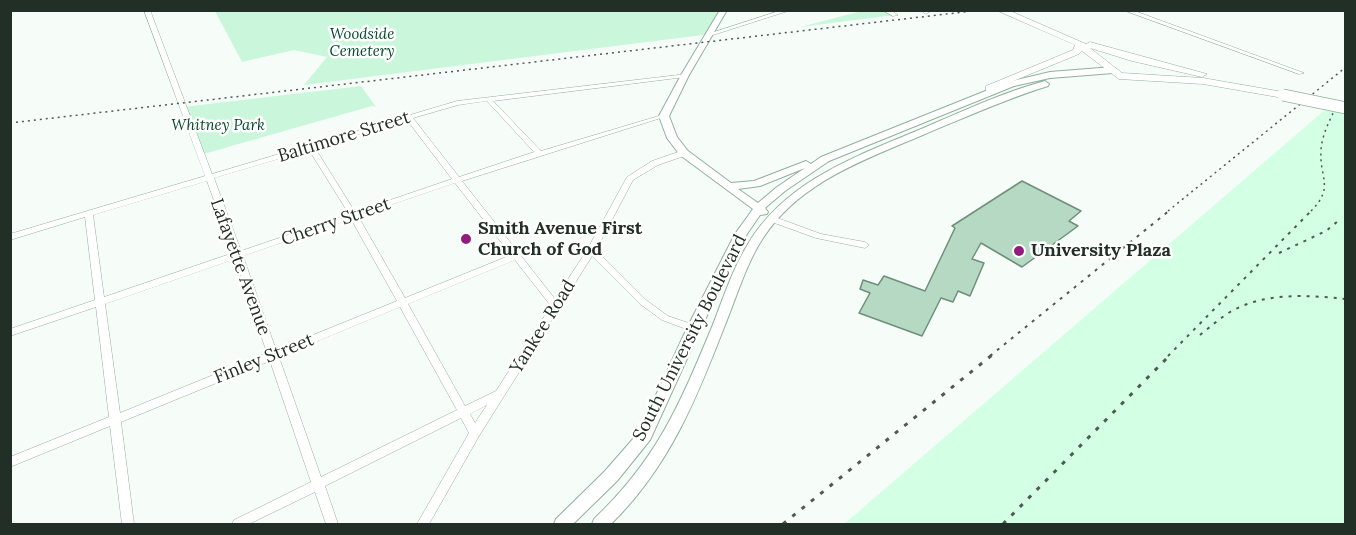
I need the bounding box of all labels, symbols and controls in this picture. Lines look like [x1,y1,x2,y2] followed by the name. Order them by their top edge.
[329,26,395,61] park label: Woodside Cemetery
[275,107,413,167] street label: Baltimore Street
[171,117,265,135] park label: Whitney Park
[278,193,394,251] street label: Cherry Street
[205,196,275,338] street label: Lafayette Avenue
[478,218,642,260] place label: Smith Avenue First Church of God
[628,231,752,445] street label: South University Boulevard
[459,232,473,246] marker: Smith Avenue First Church of God
[1031,240,1171,262] place label: University Plaza
[1012,244,1026,258] marker: University Plaza
[506,276,580,378] street label: Yankee Road
[211,329,317,389] street label: Finley Street

